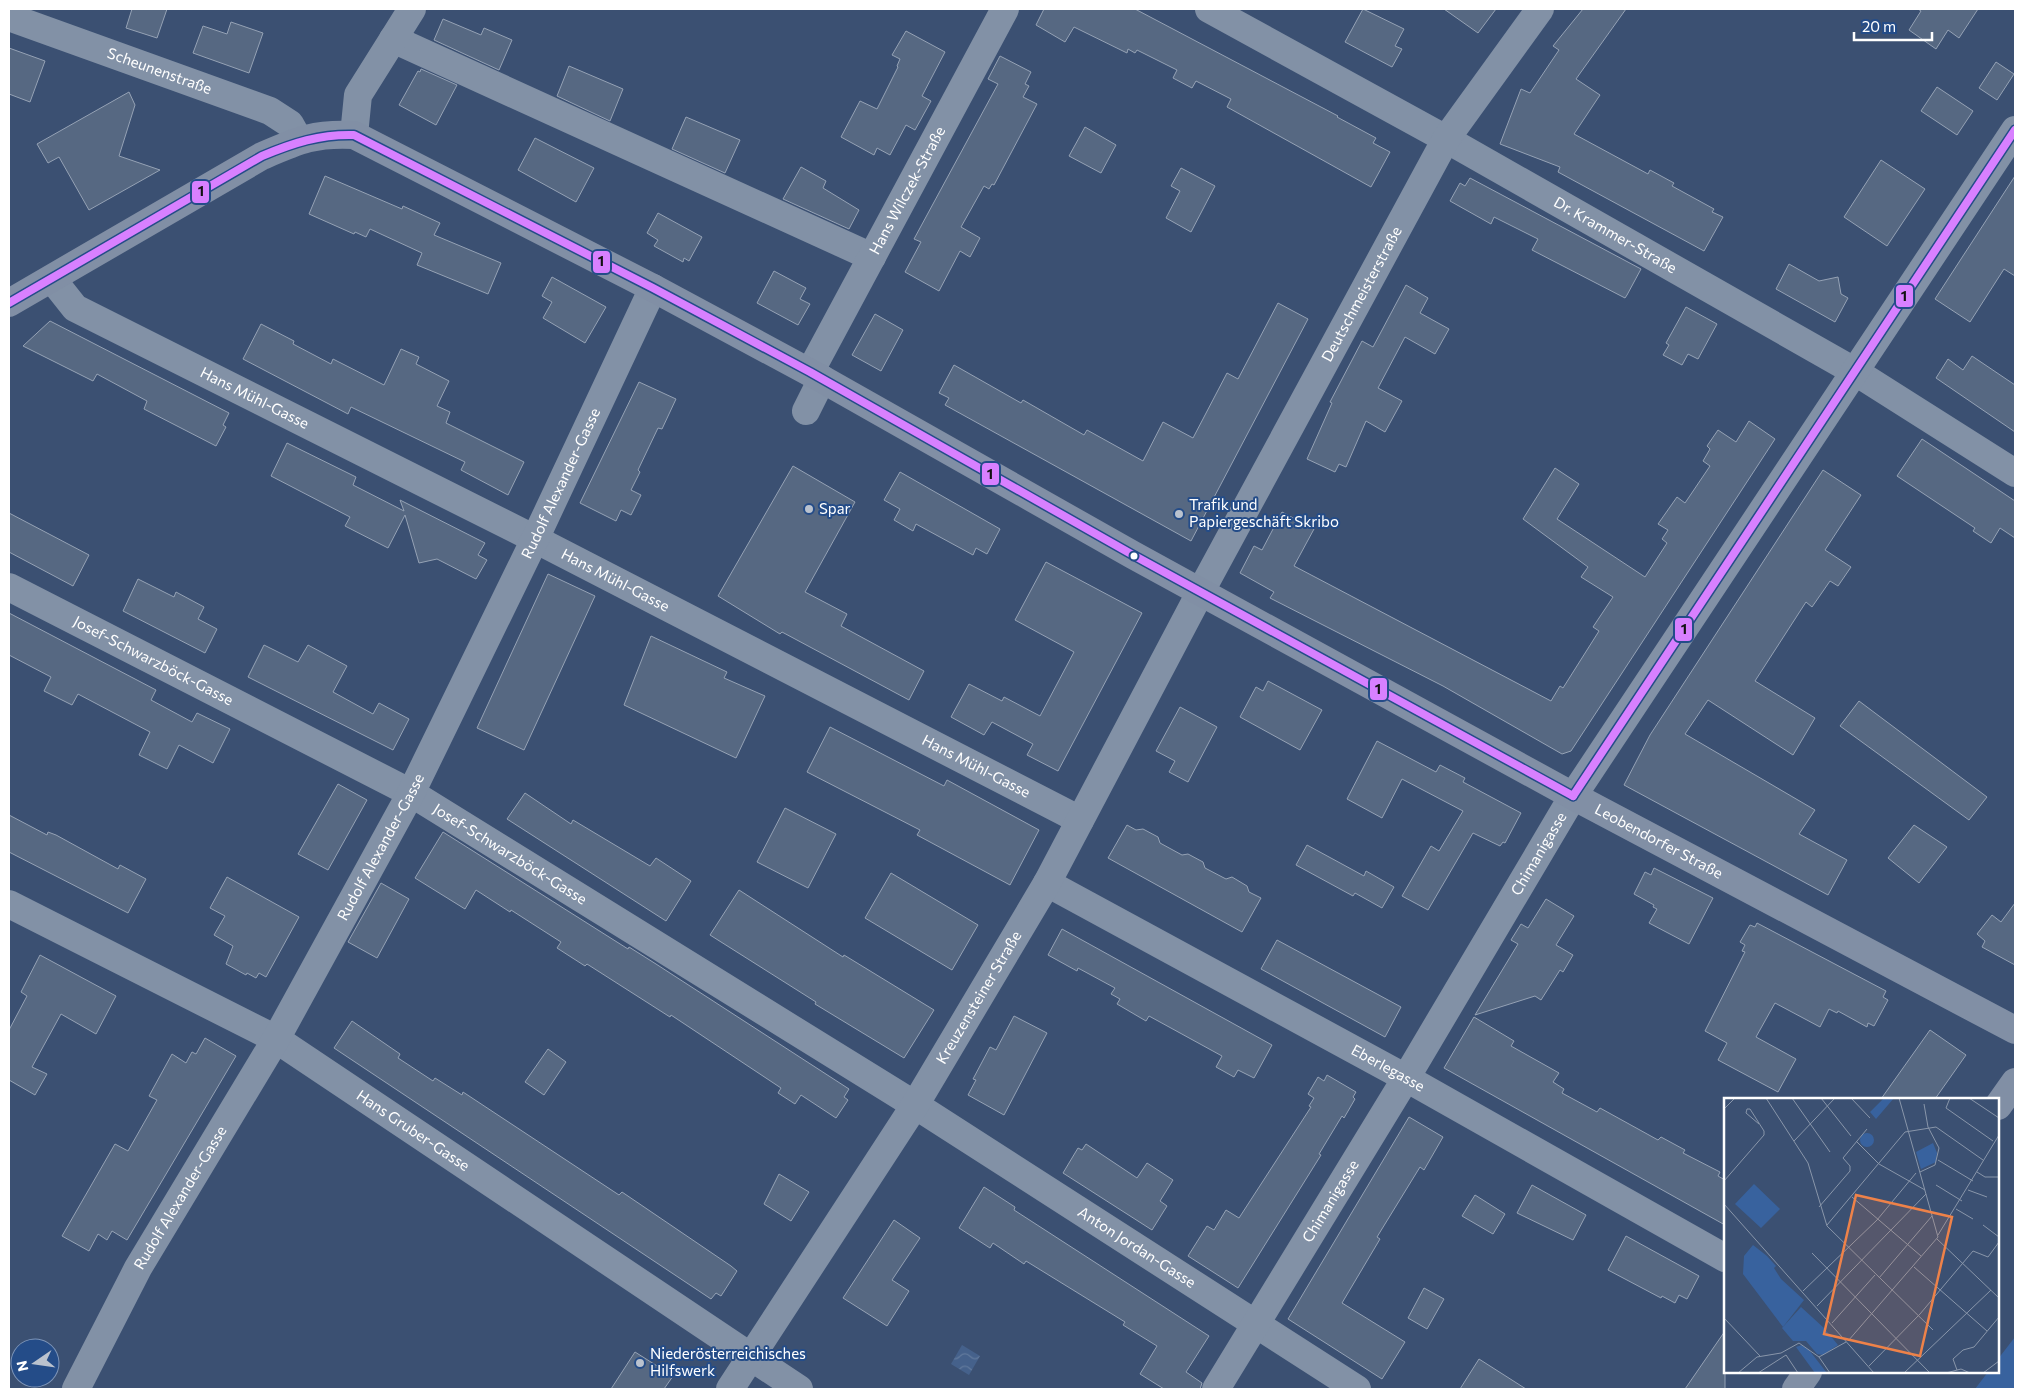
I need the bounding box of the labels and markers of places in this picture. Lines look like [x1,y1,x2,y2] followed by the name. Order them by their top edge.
[1189,495,1339,530] place label: Trafik und Papiergeschäft Skribo
[819,499,851,517] place label: Spar
[803,503,815,515] marker: Spar
[1173,508,1185,520] marker: Trafik und Papiergeschäft Skribo
[1129,551,1139,561] unlabelled marker
[650,1344,806,1379] place label: Niederösterreichisches Hilfswerk
[634,1357,646,1369] marker: Niederösterreichisches Hilfswerk

